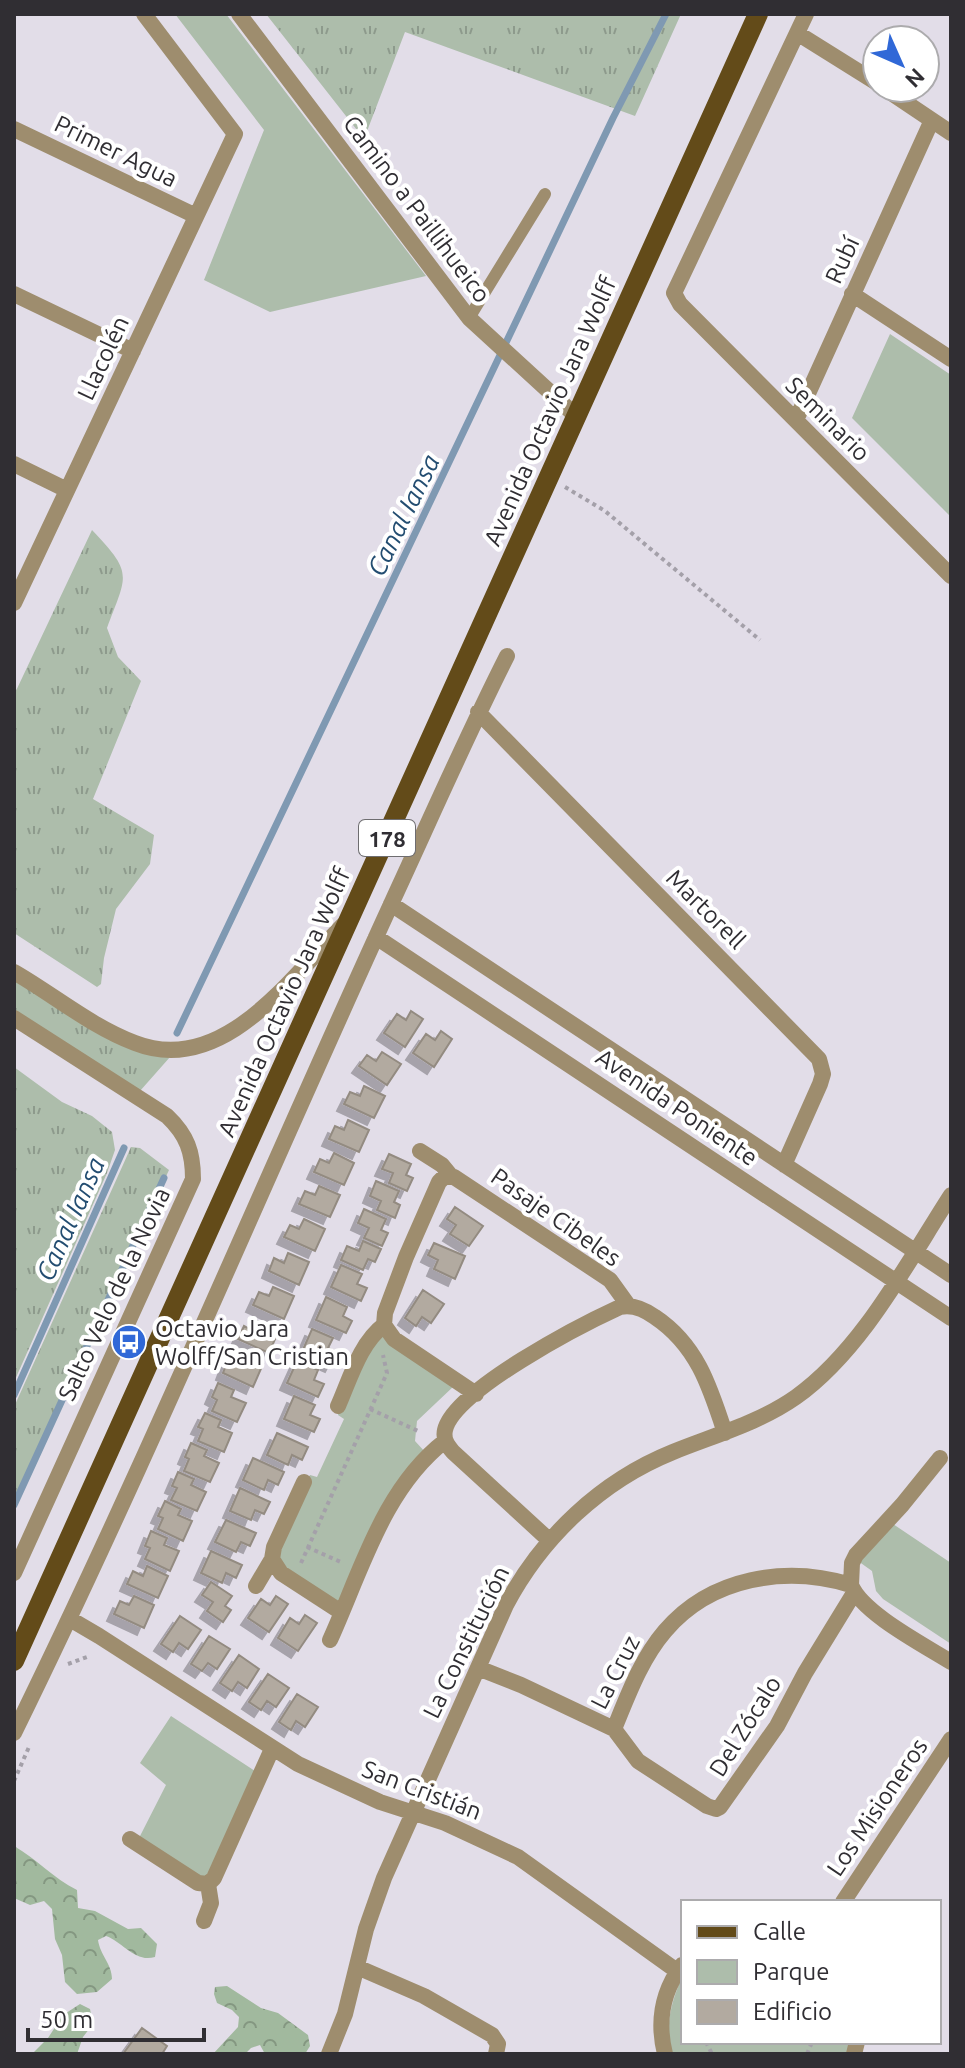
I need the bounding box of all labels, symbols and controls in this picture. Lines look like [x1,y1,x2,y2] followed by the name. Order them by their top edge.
[861,24,941,104] north arrow
[901,64,930,93] text: N
[50,110,182,192] street label: Primer Agua
[338,110,496,308] street label: Camino a Paillihueico
[820,231,865,288] street label: Rubí
[478,272,622,550] street label: Avenida Octavio Jara Wolff
[72,312,134,404] street label: Llacolén
[780,371,876,467] street label: Seminario
[361,450,445,580] water label: Canal Iansa
[359,820,415,856] road number: 178
[212,863,356,1141] street label: Avenida Octavio Jara Wolff
[661,864,751,954] street label: Martorell
[591,1043,763,1171] street label: Avenida Poniente
[30,1153,110,1285] water label: Canal Iansa
[486,1162,626,1272] street label: Pasaje Cibeles
[53,1183,175,1405] street label: Salto Velo de la Novia
[155,1315,349,1370] place label: Octavio Jara Wolff/San Cristian
[110,1323,148,1361] bus stop icon: Octavio Jara Wolff/San Cristian
[417,1561,515,1723] street label: La Constitución
[585,1631,645,1713] street label: La Cruz
[704,1671,786,1781] street label: Del Zócalo
[821,1733,933,1881] street label: Los Misioneros
[359,1755,485,1825] street label: San Cristián
[681,1900,941,2044] legend
[753,1918,806,1945] text: Calle
[753,1958,830,1985] text: Parque
[28,1992,204,2042] scale bar
[753,1998,832,2025] text: Edificio
[40,2006,93,2033] text: 50 m

